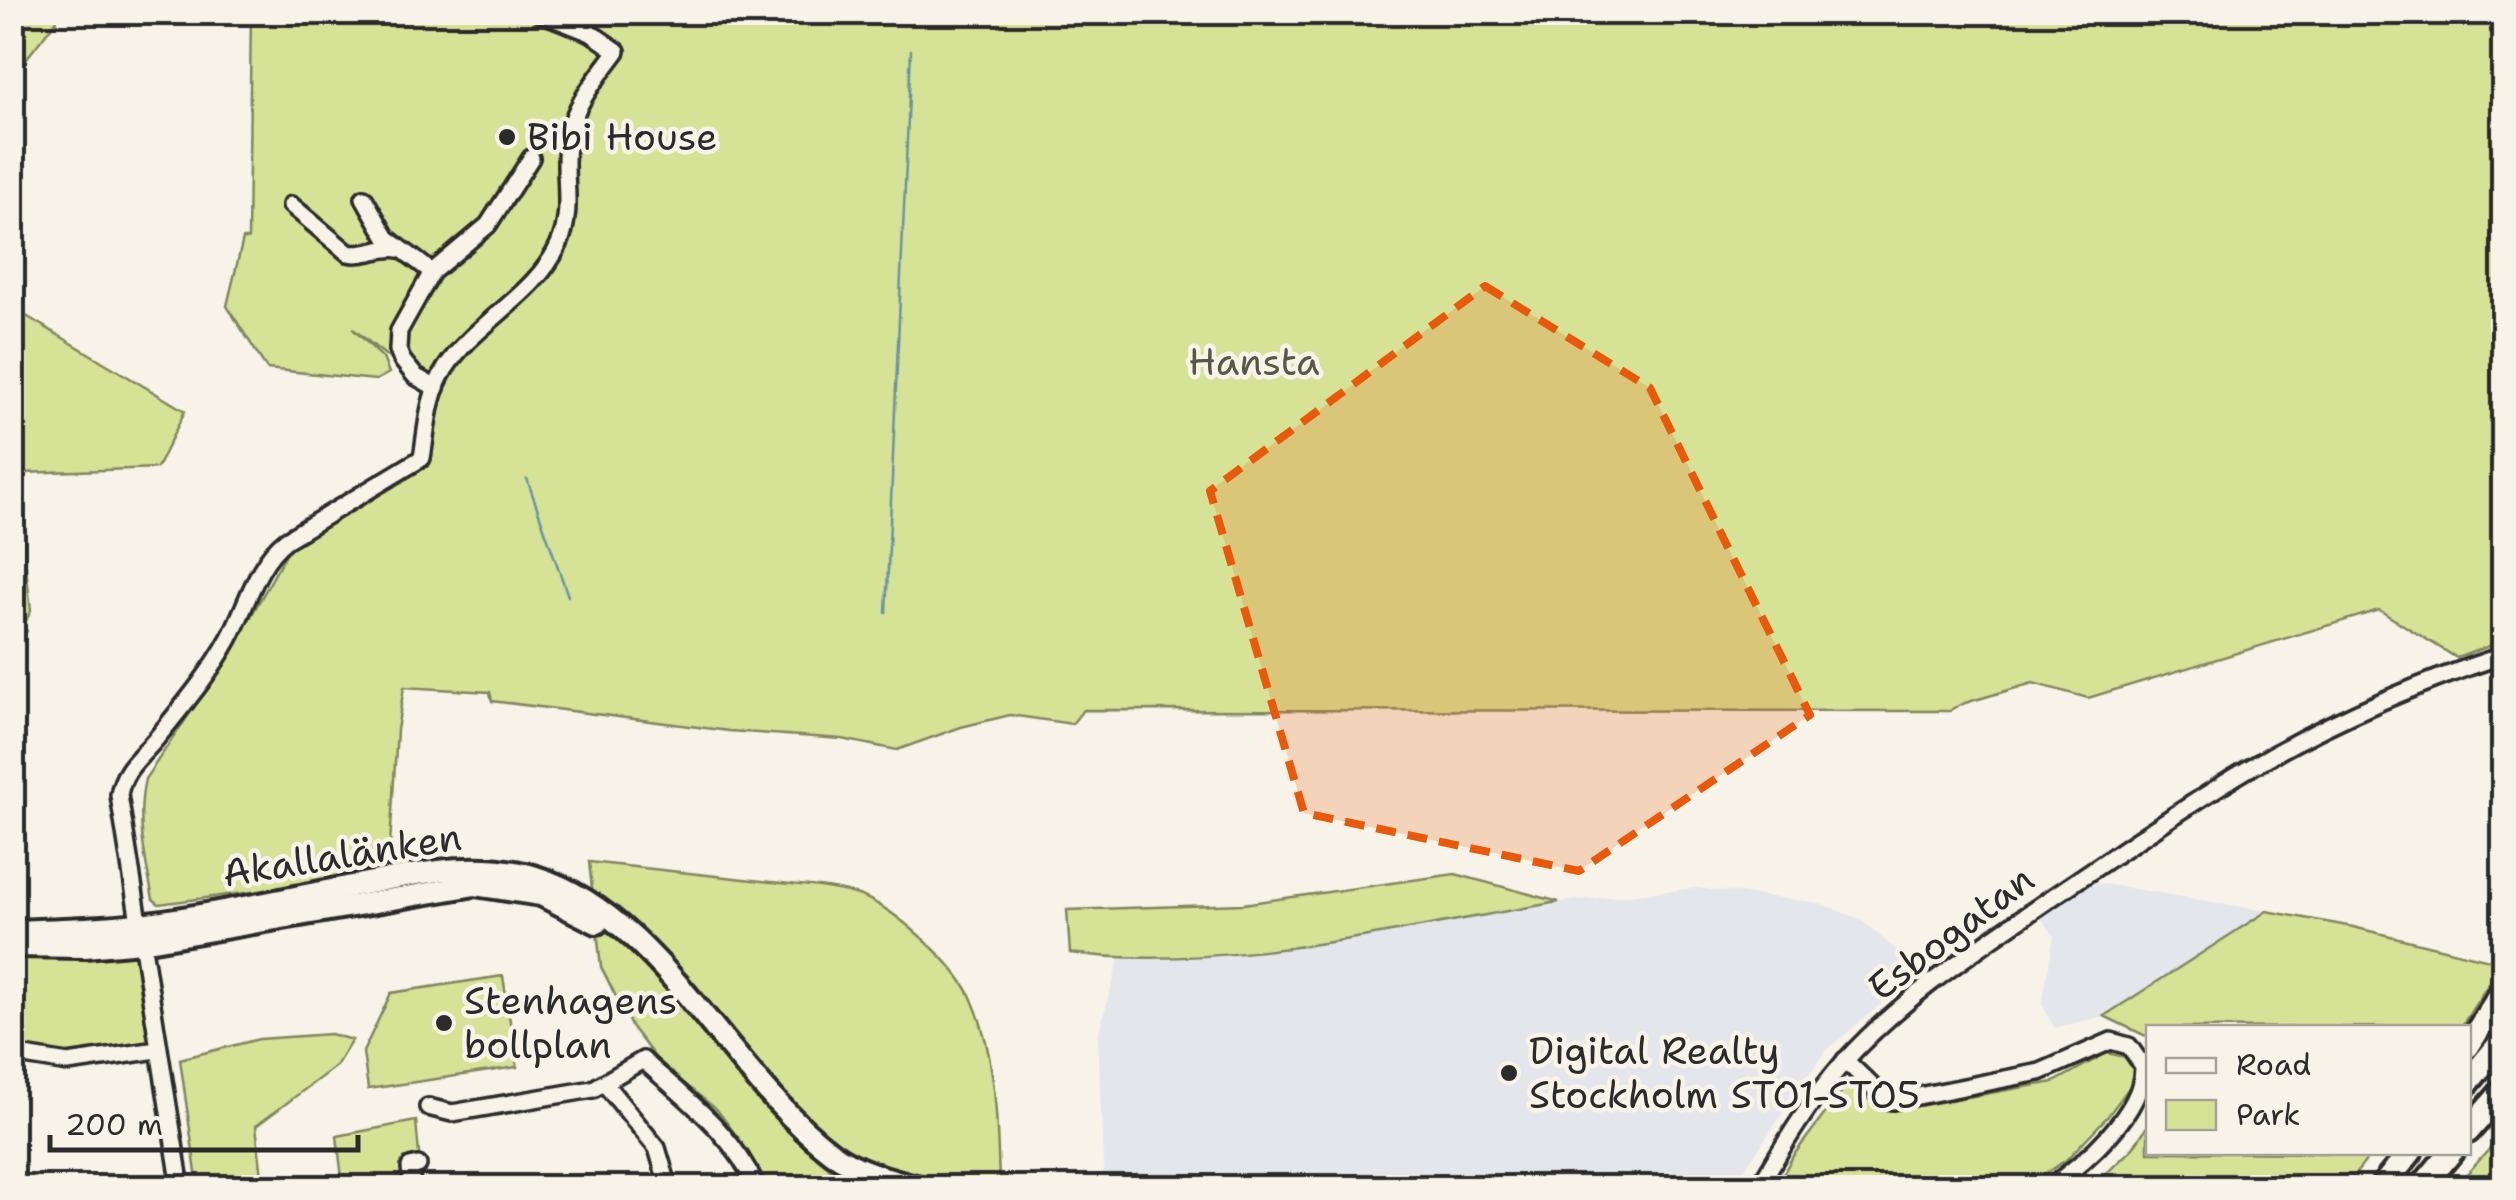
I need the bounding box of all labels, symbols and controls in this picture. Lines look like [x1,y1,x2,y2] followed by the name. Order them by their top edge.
[527,111,717,162] place label: Bibi House
[496,126,518,148] marker: Bibi House
[1188,336,1320,387] park label: Hansta
[219,810,465,899] street label: Akallalänken
[1857,853,2044,1012] street label: Esbogatan
[464,975,677,1070] place label: Stenhagens bollplan
[433,1012,455,1034] marker: Stenhagens bollplan
[1529,1025,1920,1120] place label: Digital Realty Stockholm STO1-STO5
[2146,1025,2471,1155] legend
[2236,1044,2311,1085] text: Road
[1498,1062,1520,1084] marker: Digital Realty Stockholm STO1-STO5
[50,1090,358,1152] scale bar
[2236,1094,2300,1135] text: Park
[65,1104,163,1145] text: 200 m

